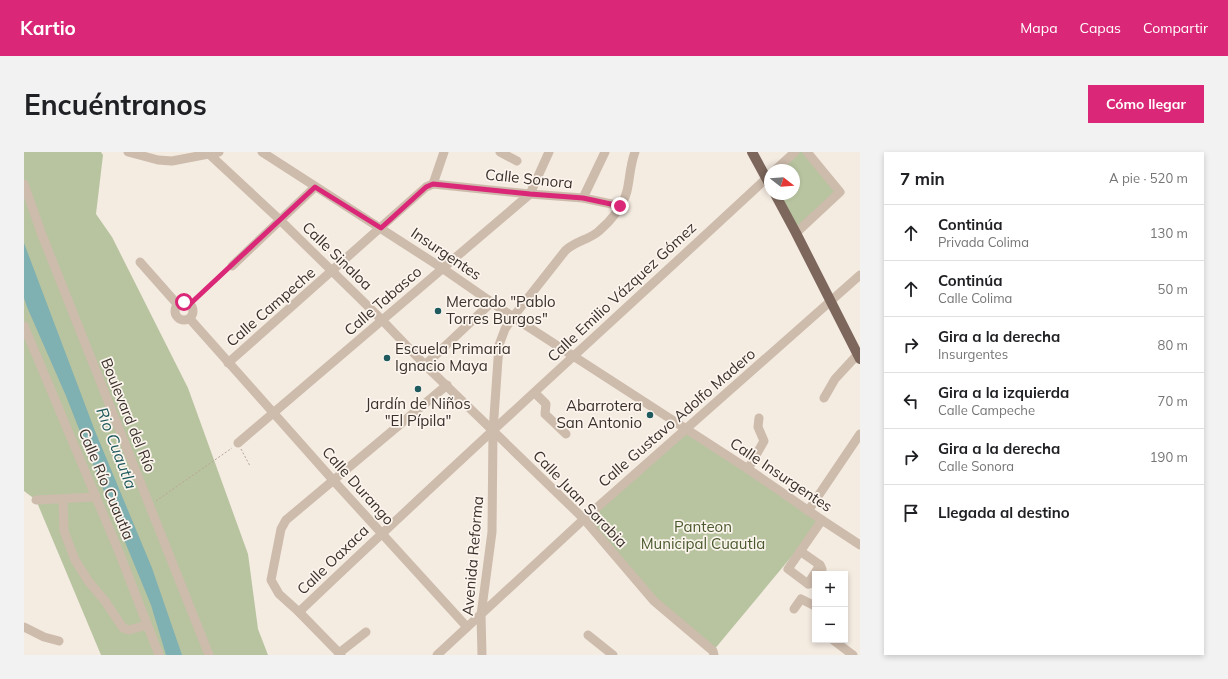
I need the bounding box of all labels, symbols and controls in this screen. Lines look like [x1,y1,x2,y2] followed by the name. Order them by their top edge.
[20,16,76,40] text: Kartio
[1020,19,1058,37] text: Mapa
[1080,19,1121,37] text: Capas
[1143,19,1208,37] text: Compartir
[1088,85,1204,123] button: Cómo llegar
[24,87,207,122] text: Encuéntranos
[484,164,574,193] street label: Calle Sonora
[764,164,800,200] north arrow
[900,168,945,189] text: 7 min
[1109,170,1188,186] text: A pie · 520 m
[611,197,629,215] route end
[938,215,1003,234] text: Continúa
[543,217,700,366] street label: Calle Emilio Vázquez Gómez
[298,218,376,294] street label: Calle Sinaloa
[900,222,922,244] icon: ahead
[407,223,485,284] street label: Insurgentes
[1150,225,1188,241] text: 130 m
[938,234,1029,250] text: Privada Colima
[340,262,425,339] street label: Calle Tabasco
[222,263,319,351] street label: Calle Campeche
[938,271,1003,290] text: Continúa
[900,278,922,300] icon: ahead
[1158,281,1188,297] text: 50 m
[938,290,1012,306] text: Calle Colima
[446,292,556,328] place label: Mercado "Pablo Torres Burgos"
[175,293,193,311] route start
[433,306,443,316] marker: Mercado "Pablo Torres Burgos"
[938,327,1060,346] text: Gira a la derecha
[900,334,922,356] icon: right
[1158,337,1188,353] text: 80 m
[395,339,511,375] place label: Escuela Primaria Ignacio Maya
[594,344,759,491] street label: Calle Gustavo Adolfo Madero
[938,346,1008,362] text: Insurgentes
[382,353,392,363] marker: Escuela Primaria Ignacio Maya
[97,355,160,475] street label: Boulevard del Río
[938,383,1069,402] text: Gira a la izquierda
[413,384,423,394] marker: Jardín de Niños "El Pípila"
[900,390,922,412] icon: left
[1158,393,1188,409] text: 70 m
[365,394,471,430] place label: Jardín de Niños "El Pípila"
[556,396,642,432] place label: Abarrotera San Antonio
[938,402,1035,418] text: Calle Campeche
[92,404,142,492] water label: Rio Cuautla
[645,410,655,420] marker: Abarrotera San Antonio
[74,425,138,542] street label: Calle Río Cuautla
[727,433,836,516] street label: Calle Insurgentes
[938,439,1060,458] text: Gira a la derecha
[318,443,399,529] street label: Calle Durango
[529,446,632,551] street label: Calle Juan Sarabia
[900,446,922,468] icon: right
[1150,449,1188,465] text: 190 m
[938,458,1014,474] text: Calle Sonora
[458,495,487,617] street label: Avenida Reforma
[900,502,922,524] icon: arrive
[938,503,1070,522] text: Llegada al destino
[641,517,765,553] park label: Panteon Municipal Cuautla
[293,521,372,598] street label: Calle Oaxaca
[812,571,848,643] map controls
[812,571,848,607] button: +
[812,607,848,643] button: −

